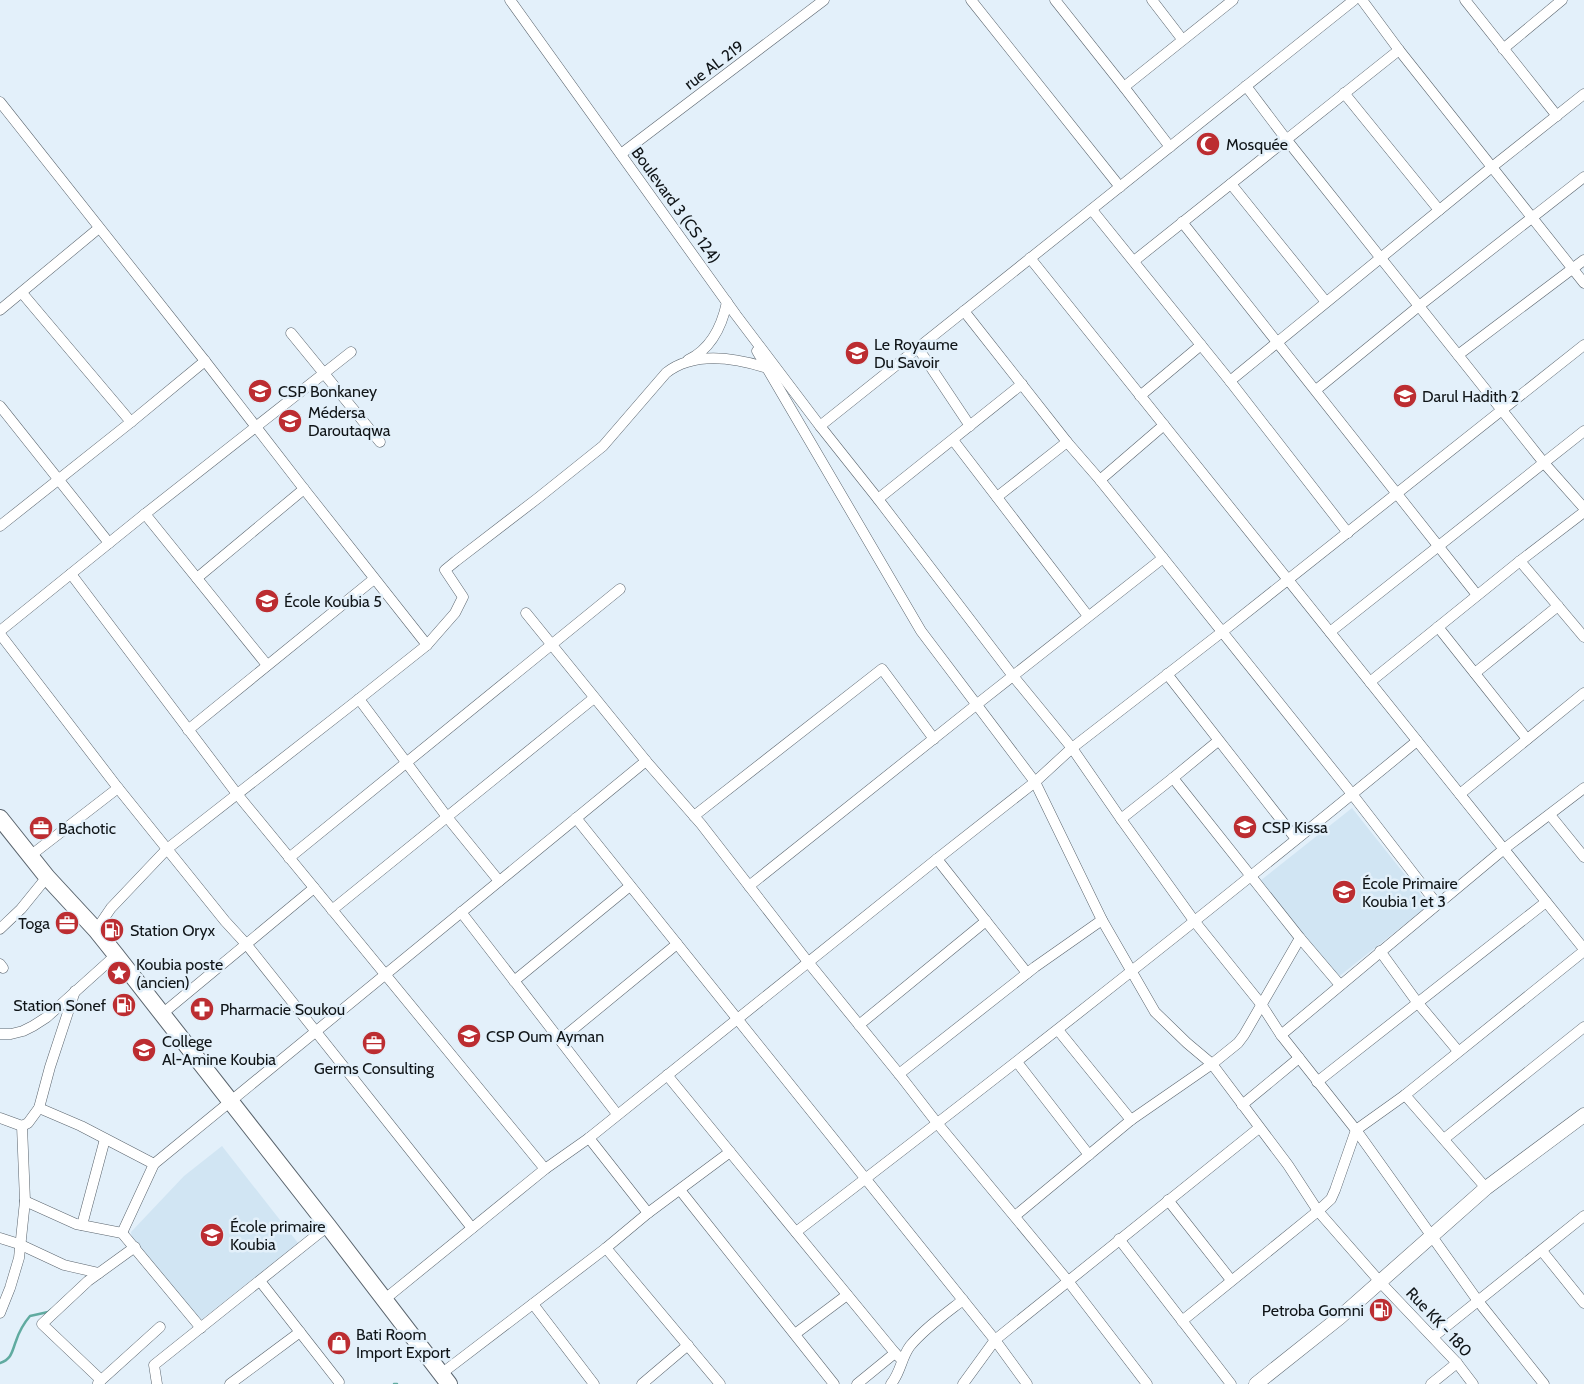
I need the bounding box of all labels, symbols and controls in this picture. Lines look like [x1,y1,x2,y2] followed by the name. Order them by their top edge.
[681,37,747,93] street label: rue AL 219
[1195,131,1221,157] mosque icon: Mosquée
[1226,135,1288,154] place label: Mosquée
[628,143,724,267] street label: Boulevard 3 (CS 124)
[874,335,958,372] place label: Le Royaume Du Savoir
[844,340,870,366] school or university icon: Le Royaume Du Savoir
[247,378,273,404] school or university icon: CSP Bonkaney
[278,382,377,401] place label: CSP Bonkaney
[1392,383,1418,409] school or university icon: Darul Hadith 2
[1422,387,1519,406] place label: Darul Hadith 2
[308,403,391,440] place label: Médersa Daroutaqwa
[277,408,303,434] school or university icon: Médersa Daroutaqwa
[254,588,280,614] school or university icon: École Koubia 5
[284,592,382,611] place label: École Koubia 5
[1232,814,1258,840] school or university icon: CSP Kissa
[28,815,54,841] office icon: Bachotic
[1262,818,1328,837] place label: CSP Kissa
[58,819,116,838] place label: Bachotic
[1362,874,1458,911] place label: École Primaire Koubia 1 et 3
[1331,879,1357,905] school or university icon: École Primaire Koubia 1 et 3
[54,910,80,936] office icon: Toga
[18,914,50,933] place label: Toga
[99,917,125,943] fuel station icon: Station Oryx
[130,921,215,940] place label: Station Oryx
[136,955,223,992] place label: Koubia poste (ancien)
[106,960,132,986] place icon: Koubia poste (ancien)
[111,992,137,1018] fuel station icon: Station Sonef
[13,996,107,1015] place label: Station Sonef
[189,996,215,1022] pharmacy icon: Pharmacie Soukou
[220,1000,345,1019] place label: Pharmacie Soukou
[456,1023,482,1049] school or university icon: CSP Oum Ayman
[486,1027,604,1046] place label: CSP Oum Ayman
[361,1030,387,1056] office icon: Germs Consulting
[162,1032,276,1069] place label: College Al-Amine Koubia
[131,1037,157,1063] school or university icon: College Al-Amine Koubia
[314,1059,435,1078] place label: Germs Consulting
[230,1217,326,1254] place label: École primaire Koubia
[199,1222,225,1248] school or university icon: École primaire Koubia
[1402,1283,1476,1361] street label: Rue KK - 180
[1368,1297,1394,1323] fuel station icon: Petroba Gomni
[1262,1301,1364,1320] place label: Petroba Gomni
[356,1325,451,1362] place label: Bati Room Import Export
[326,1330,352,1356] shop icon: Bati Room Import Export

